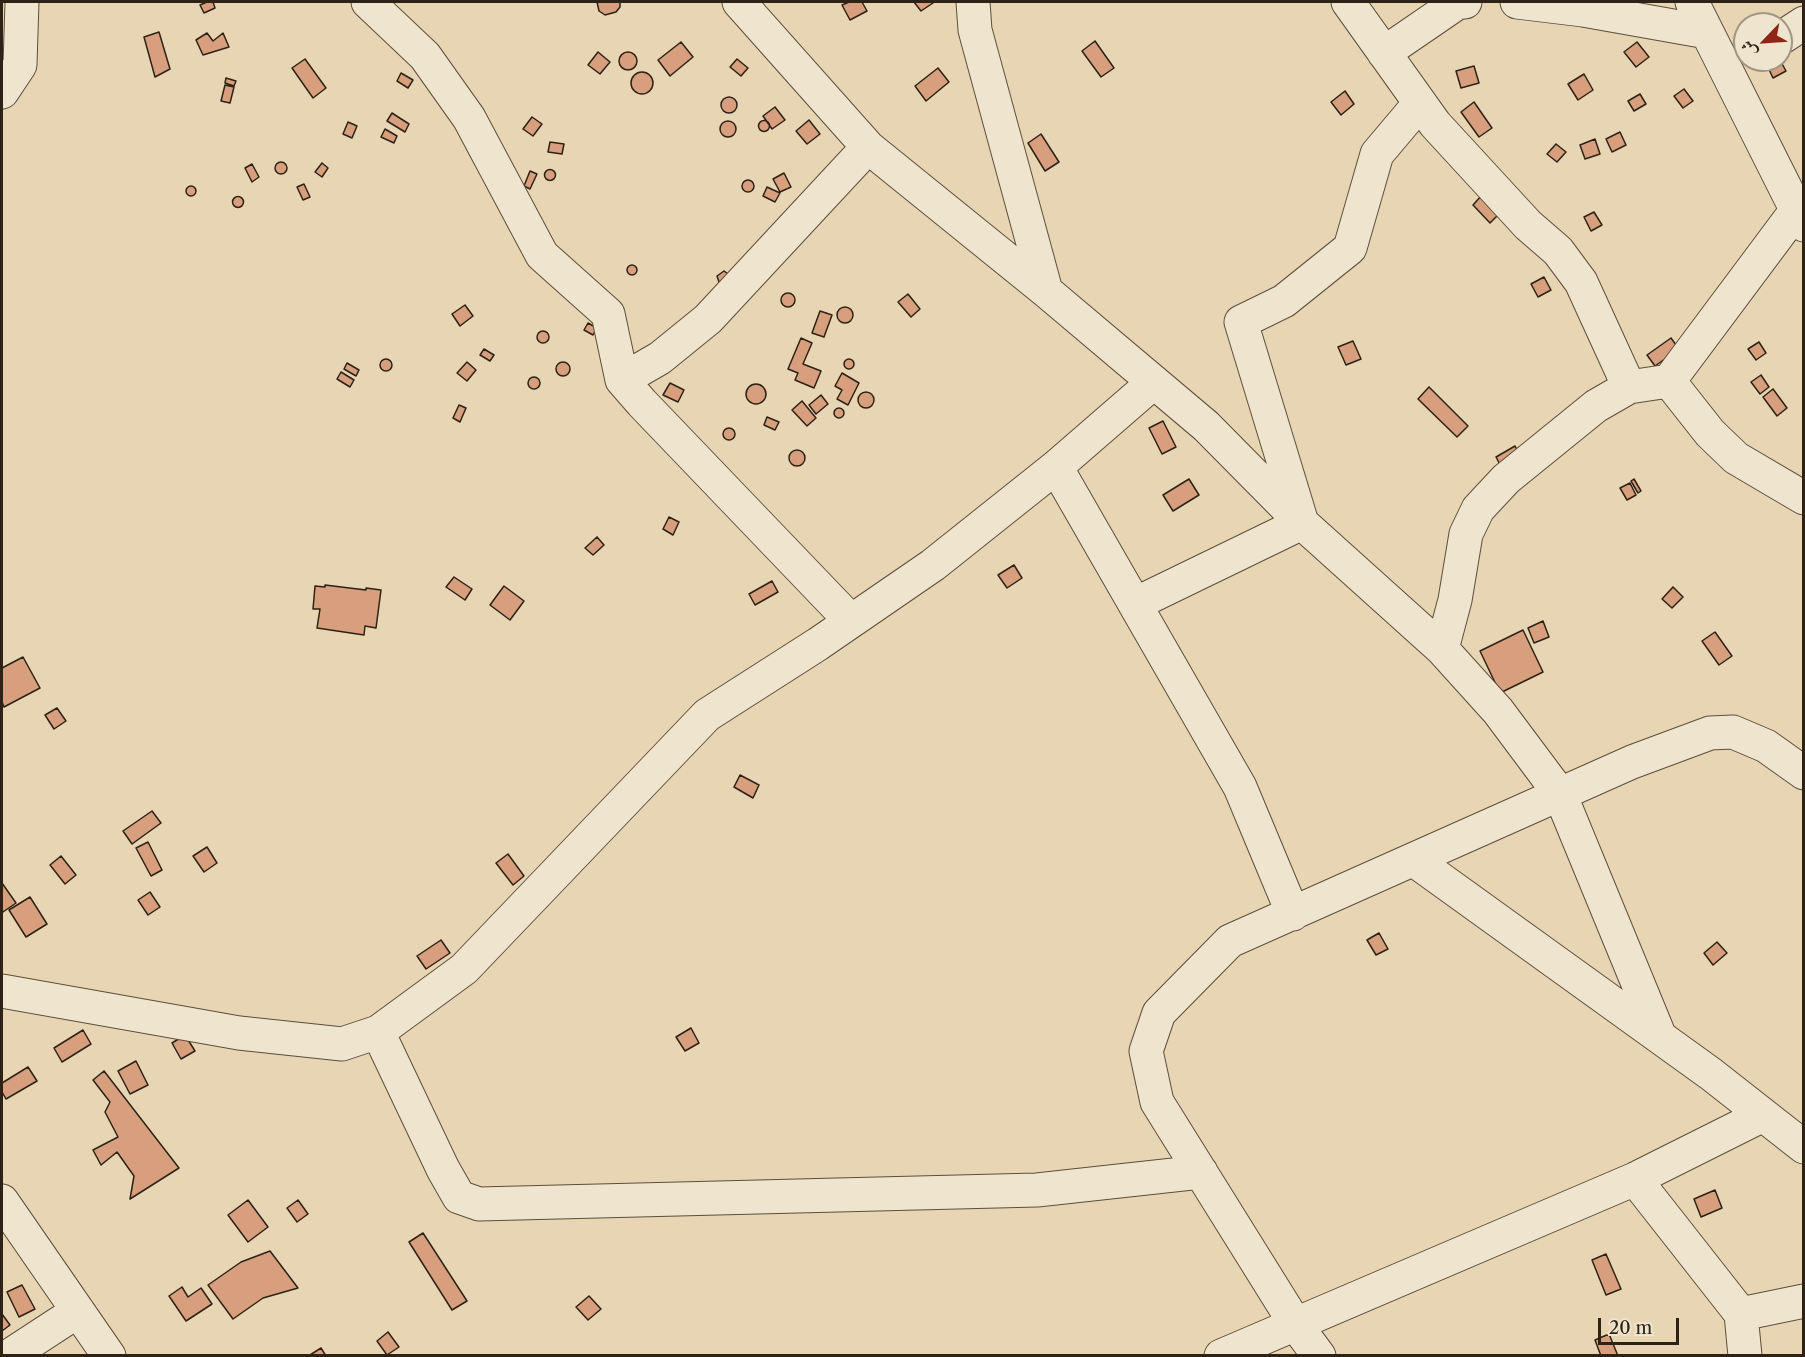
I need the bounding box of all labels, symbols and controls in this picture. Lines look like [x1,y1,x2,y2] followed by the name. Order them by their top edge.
[1733,12,1793,72] north arrow
[1736,37,1761,60] text: ش
[1601,1306,1682,1344] scale bar
[1609,1317,1652,1339] text: 20 m

